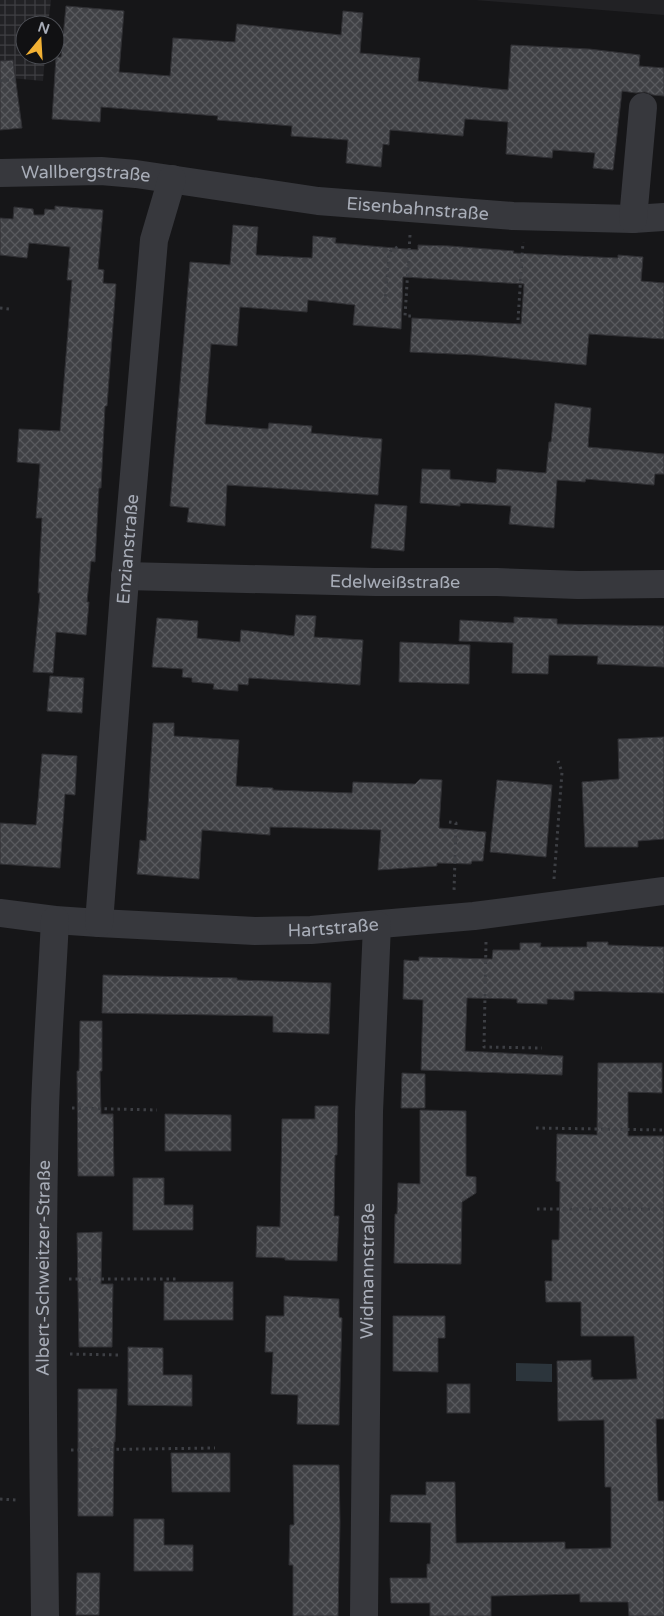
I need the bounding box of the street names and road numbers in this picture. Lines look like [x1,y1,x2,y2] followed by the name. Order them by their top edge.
[21,160,152,187] street label: Wallbergstraße
[346,192,490,225] street label: Eisenbahnstraße
[112,493,143,605] street label: Enzianstraße
[329,570,460,593] street label: Edelweißstraße
[287,913,380,941] street label: Hartstraße
[32,1160,55,1376] street label: Albert-Schweitzer-Straße
[356,1203,379,1339] street label: Widmannstraße

